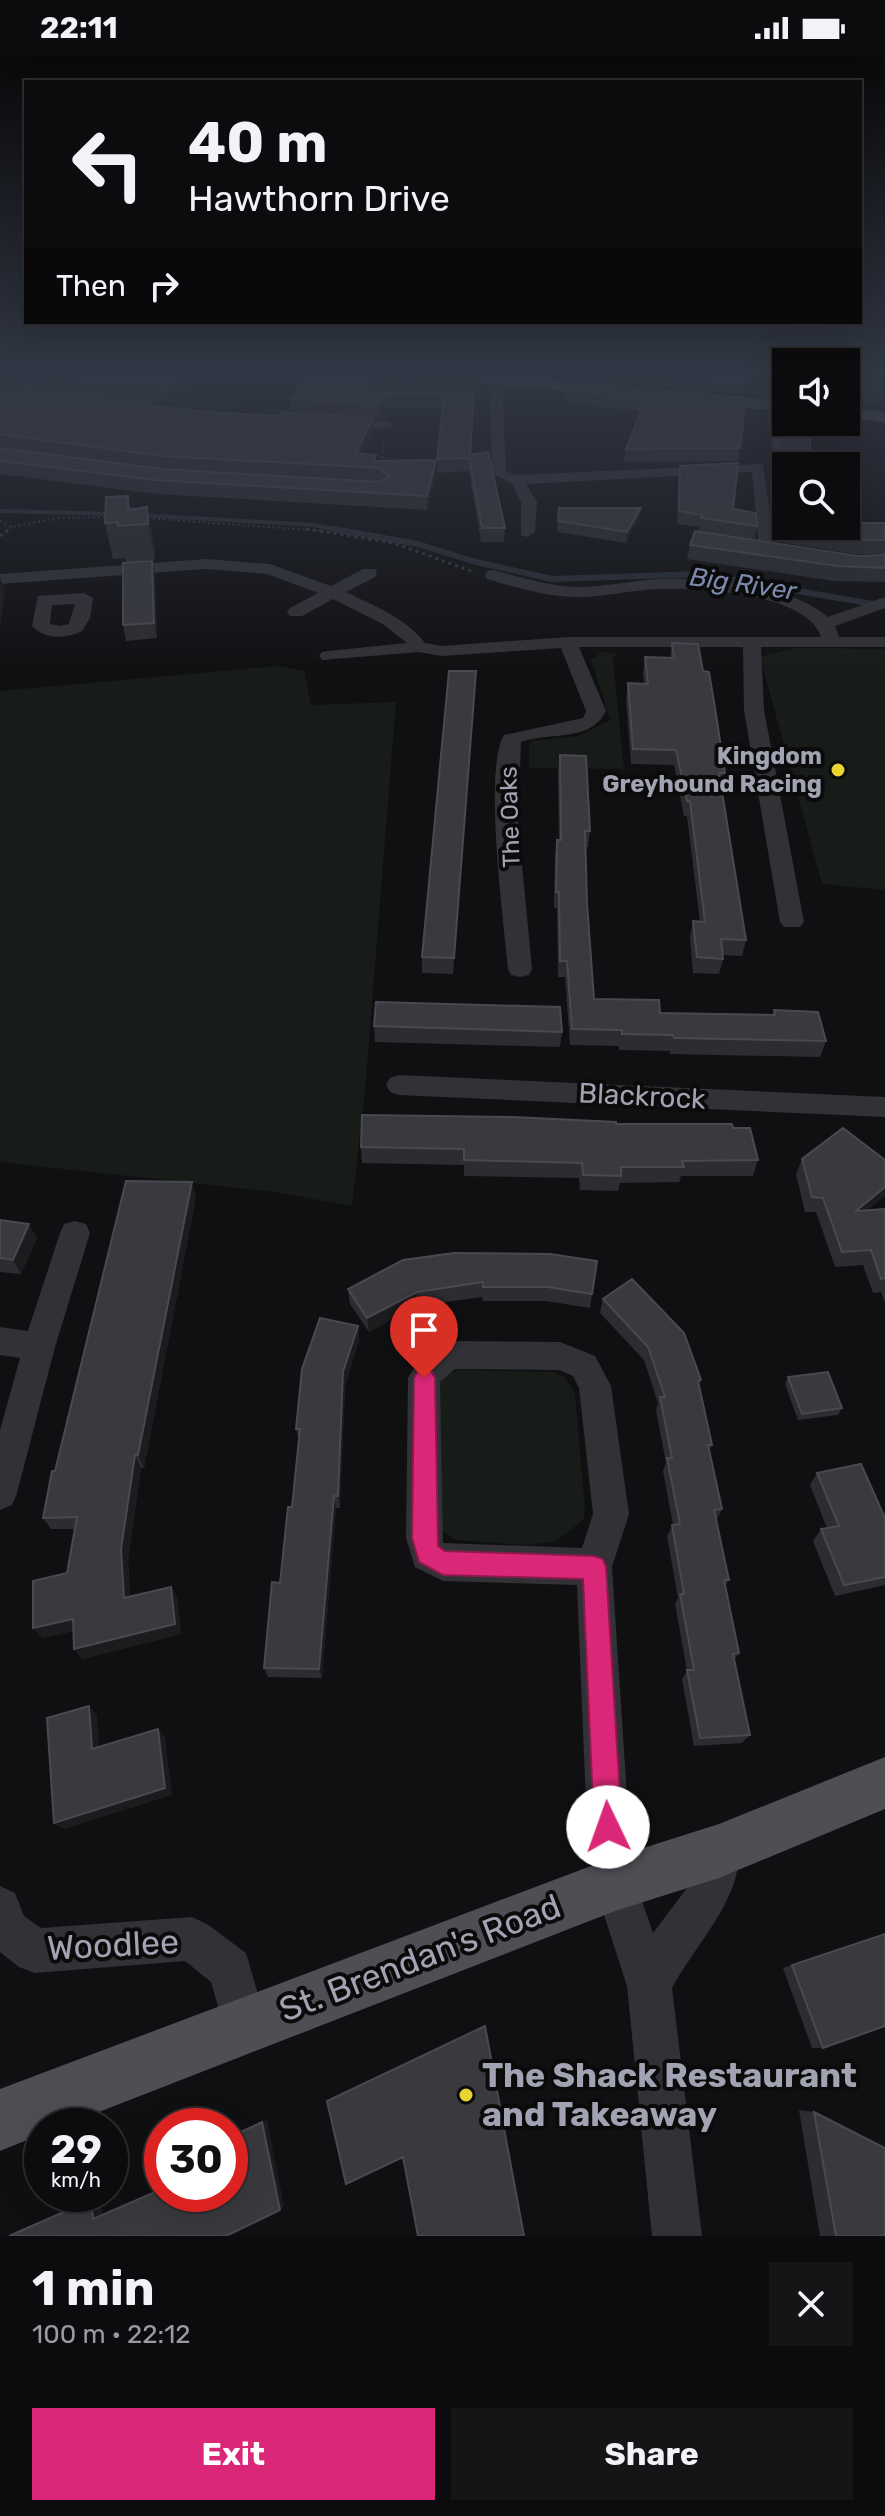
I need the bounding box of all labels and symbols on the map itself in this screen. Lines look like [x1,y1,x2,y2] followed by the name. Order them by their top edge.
[688,561,799,607] water label: Big River
[602,742,822,798] place label: Kingdom Greyhound Racing
[829,761,847,779] marker: Kingdom Greyhound Racing
[494,766,526,868] street label: The Oaks
[578,1076,707,1116] street label: Blackrock
[390,1296,458,1378] pin
[566,1785,650,1869] position arrow
[274,1885,566,2031] street label: St. Brendan's Road
[46,1921,180,1969] street label: Woodlee
[482,2055,857,2135] place label: The Shack Restaurant and Takeaway
[457,2086,475,2104] marker: The Shack Restaurant and Takeaway
[144,2108,248,2212] speed limit sign: 30

